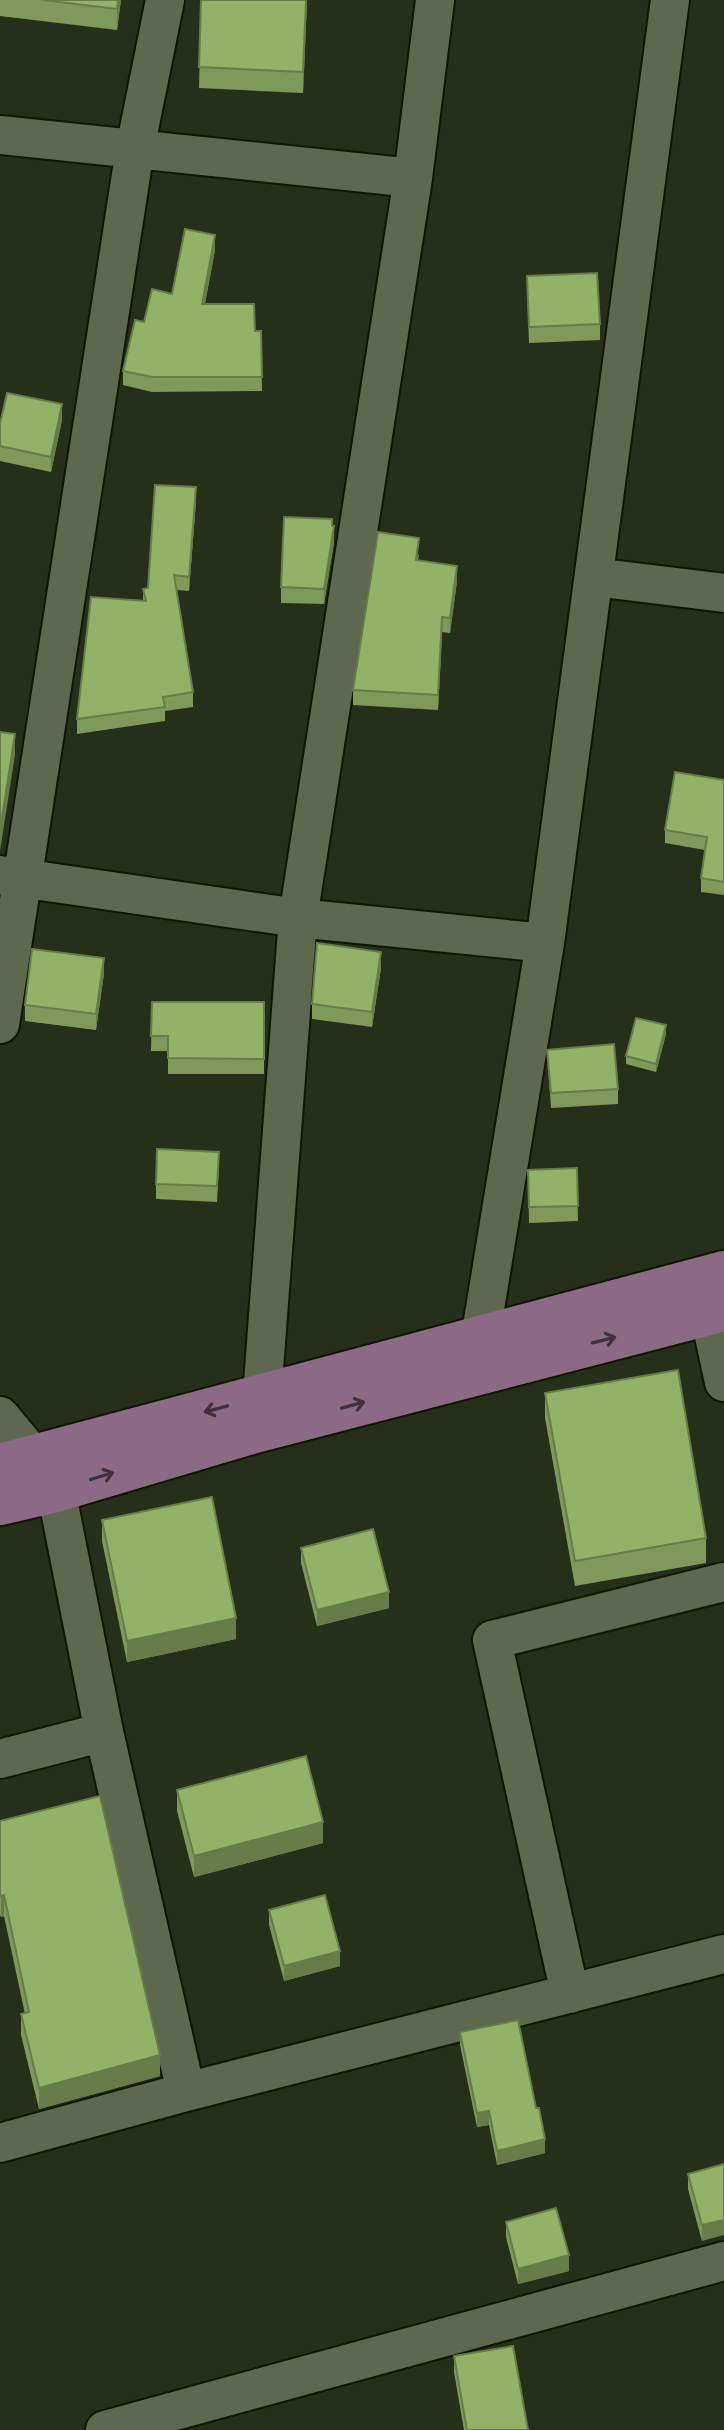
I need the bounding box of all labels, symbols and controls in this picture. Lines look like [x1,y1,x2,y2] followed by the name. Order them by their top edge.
[591,1331,617,1346] one-way arrow
[339,1397,365,1412] one-way arrow
[203,1402,229,1417] one-way arrow
[89,1468,115,1483] one-way arrow

